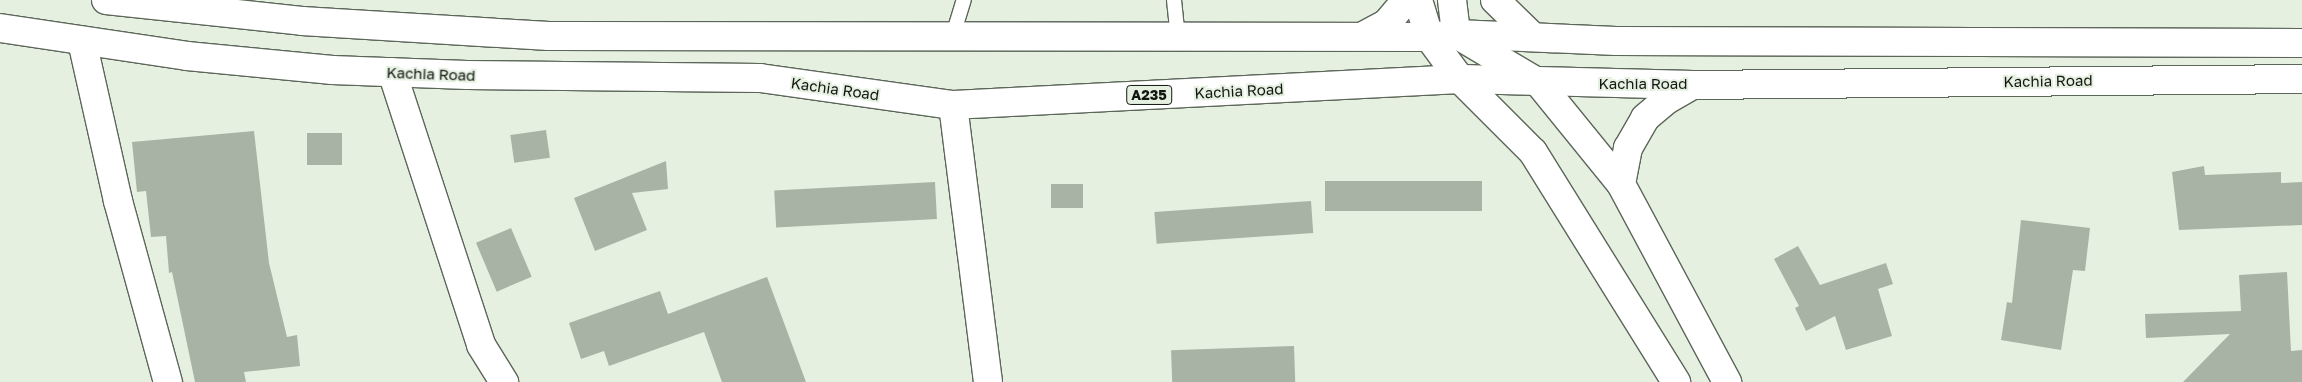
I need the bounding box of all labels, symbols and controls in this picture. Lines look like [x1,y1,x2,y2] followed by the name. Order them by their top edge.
[386,63,476,85] street label: Kachia Road
[2003,71,2093,91] street label: Kachia Road
[790,74,880,104] street label: Kachia Road
[1598,75,1688,93] street label: Kachia Road
[1194,80,1284,102] street label: Kachia Road
[1125,84,1173,106] road number: A235

